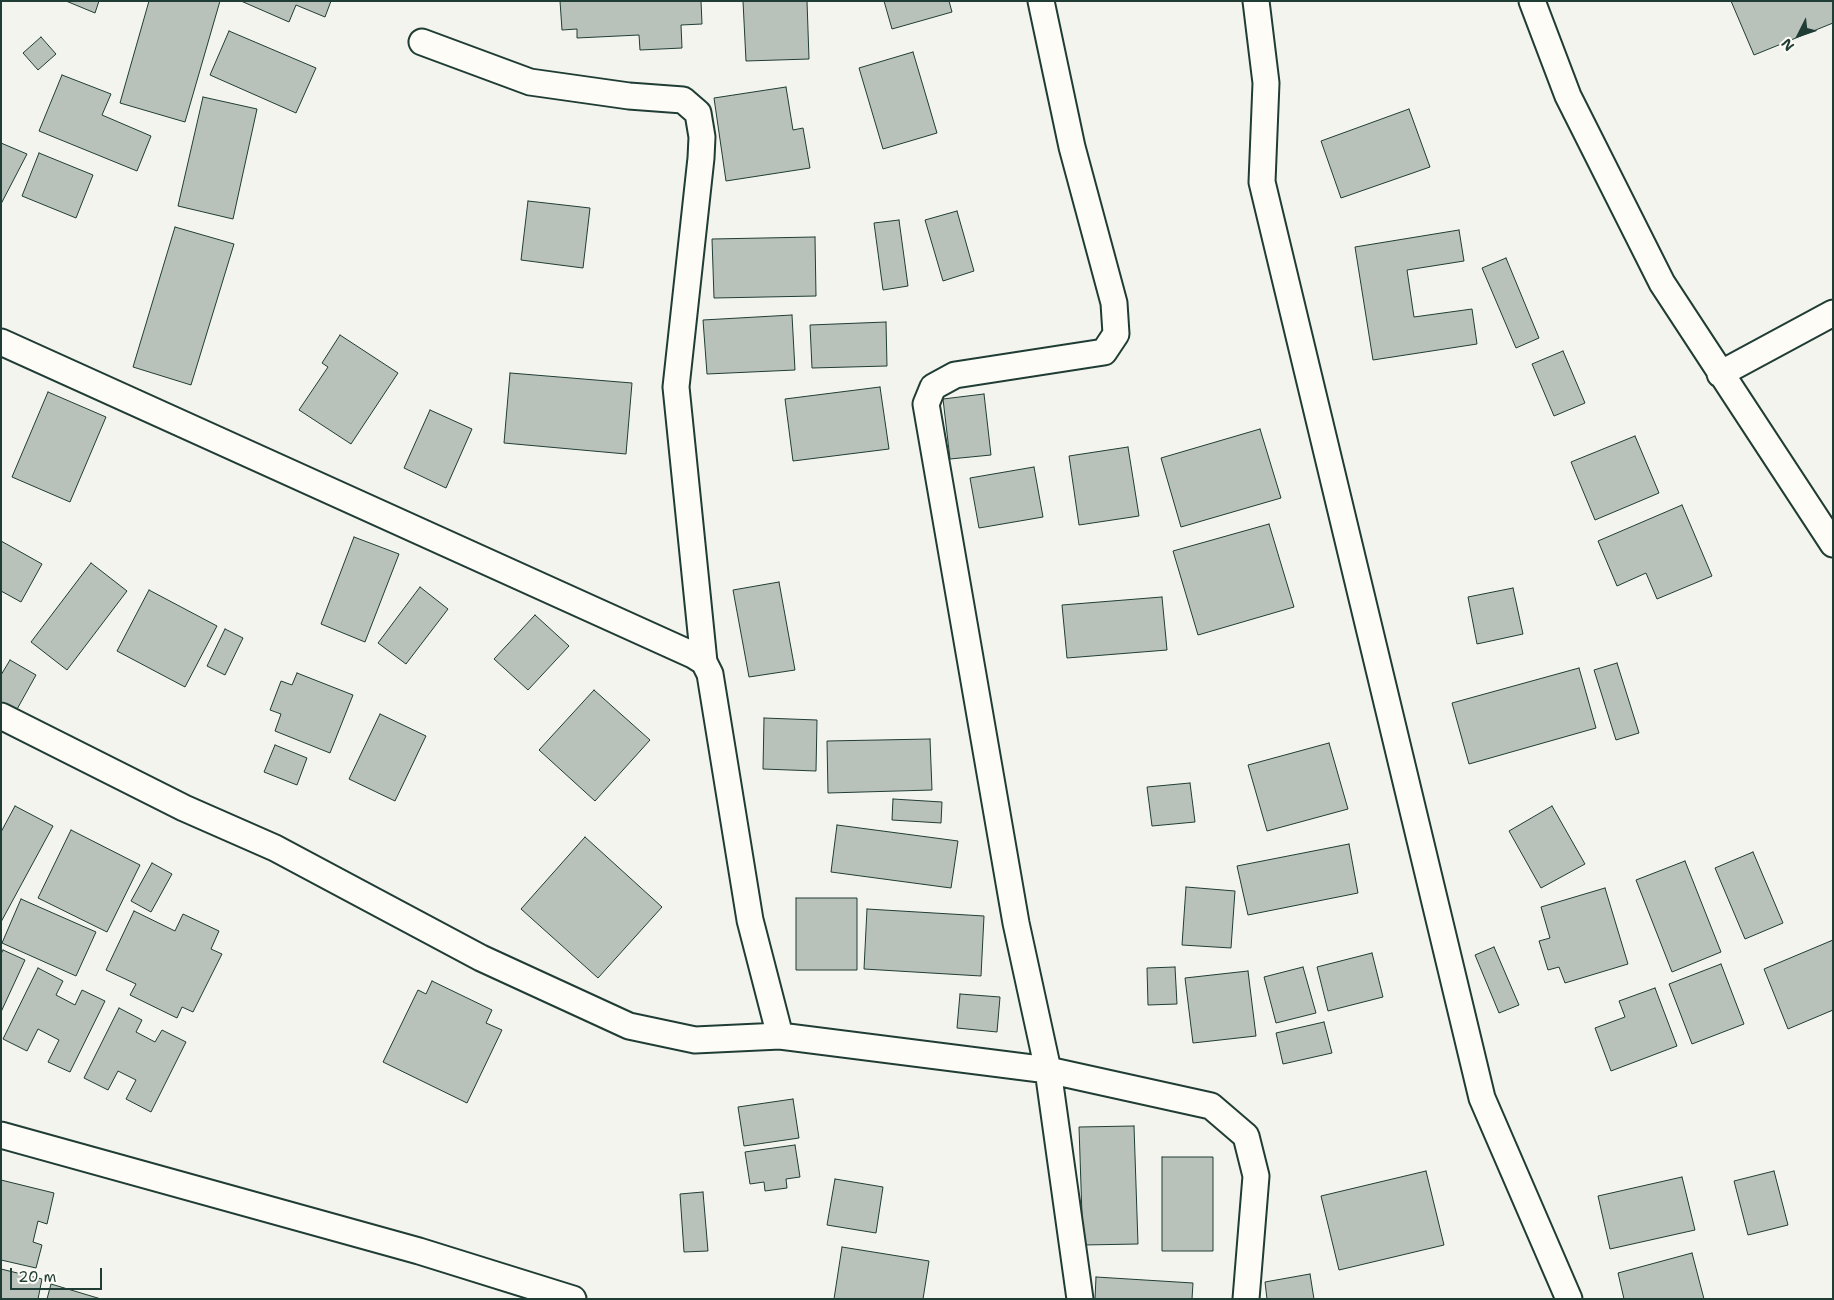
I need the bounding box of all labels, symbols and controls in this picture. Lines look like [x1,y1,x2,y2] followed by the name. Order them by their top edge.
[1774,10,1824,60] north arrow
[1777,35,1798,55] text: N
[12,1258,105,1290] scale bar
[18,1267,57,1287] text: 20 m

